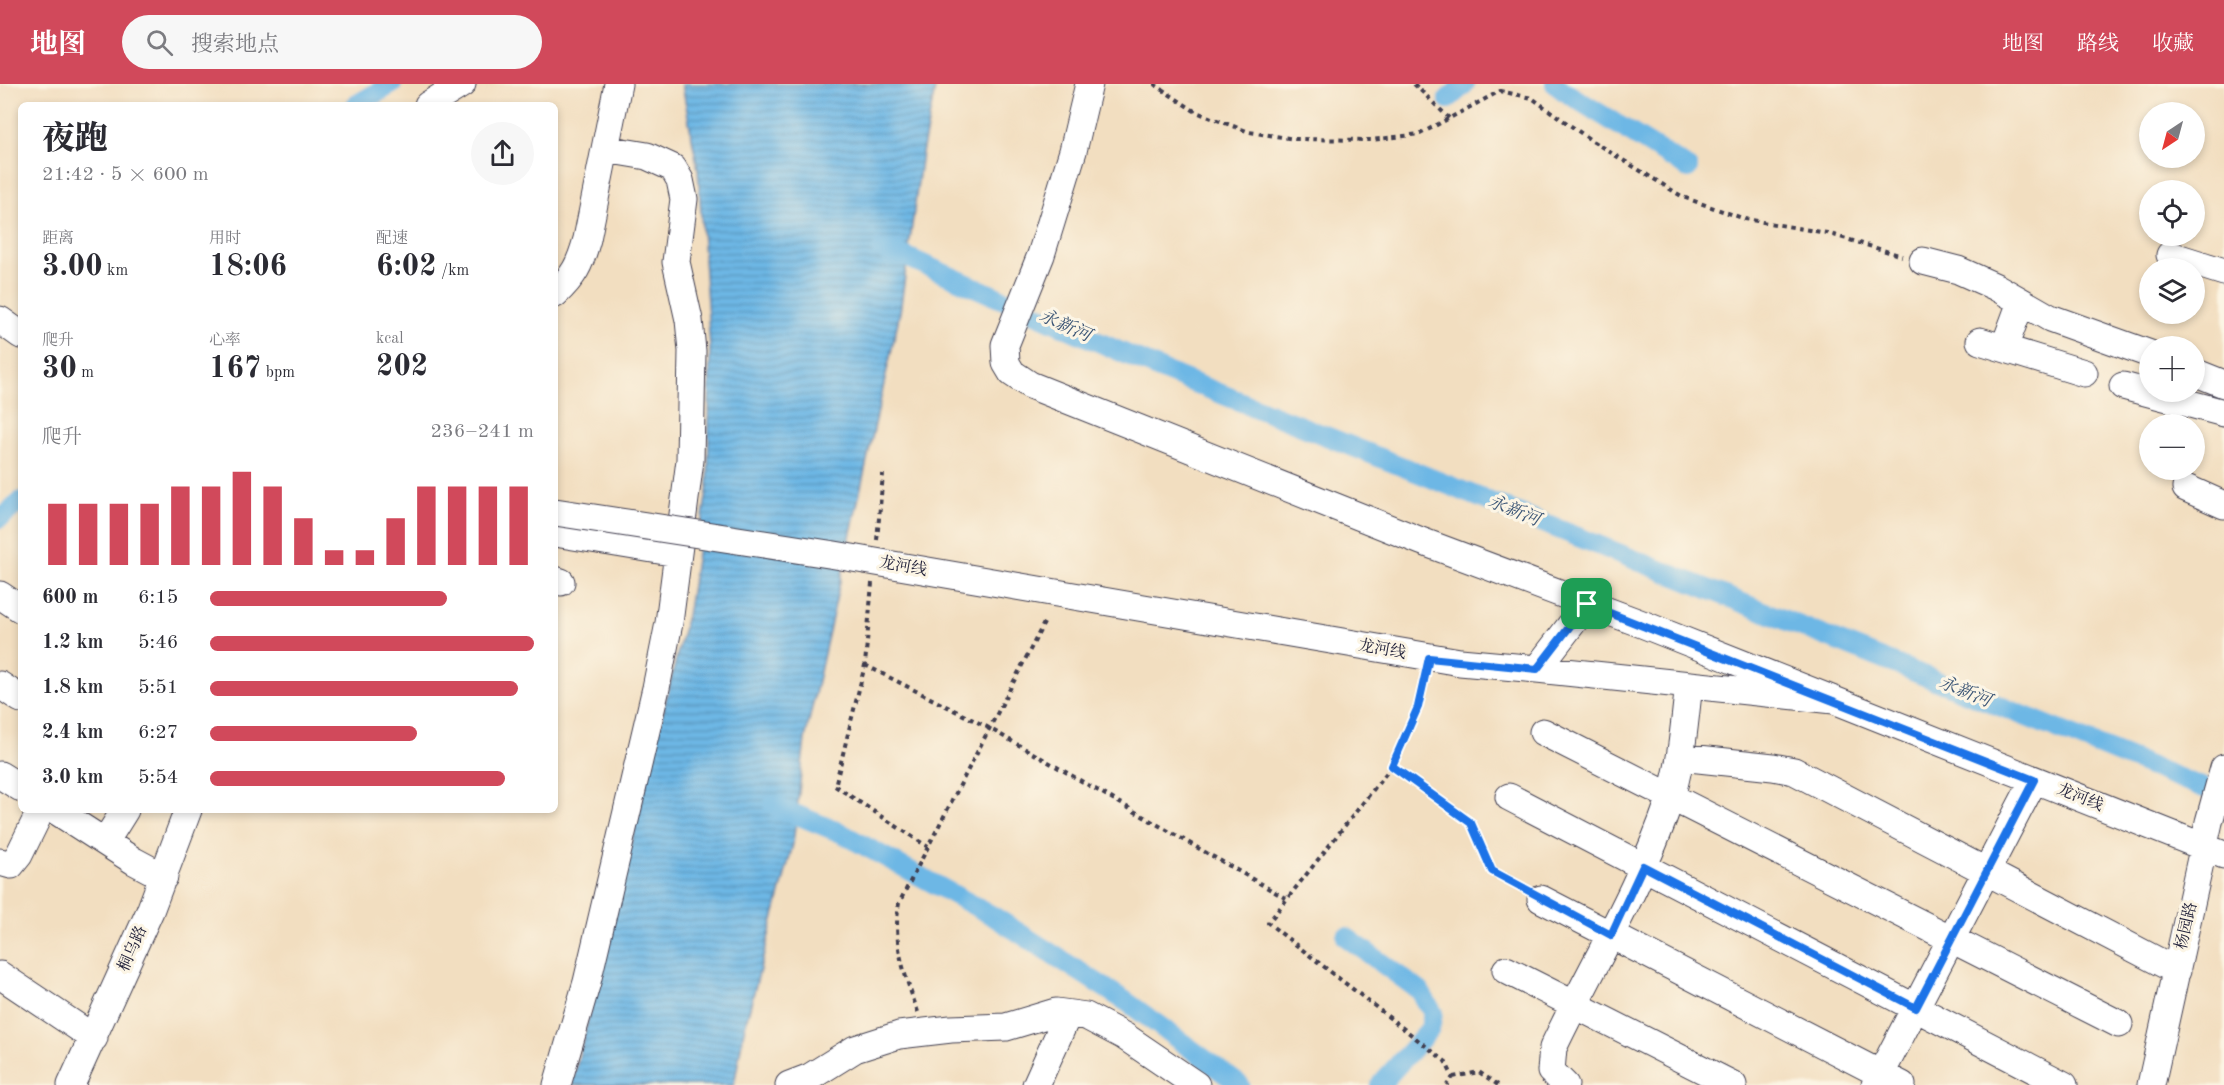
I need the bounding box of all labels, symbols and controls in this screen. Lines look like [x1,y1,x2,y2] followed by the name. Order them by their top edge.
[122,15,542,69] search box
[143,26,176,59] icon: search
[30,32,86,60] text: 地图
[191,34,279,56] text: 搜索地点
[2002,34,2044,55] text: 地图
[2077,34,2119,55] text: 路线
[2152,34,2194,55] text: 收藏
[2139,102,2205,168] north arrow
[2139,102,2205,480] map controls
[471,122,534,185] button: share
[42,124,108,157] text: 夜跑
[42,165,209,185] text: 21:42 · 5 × 600 m
[2139,180,2205,246] button: locate
[42,231,74,247] text: 距离
[209,231,241,247] text: 用时
[376,231,408,247] text: 配速
[42,252,103,282] text: 3.00
[209,252,287,282] text: 18:06
[376,252,437,282] text: 6:02
[2139,258,2205,324] button: layers
[103,263,128,279] text: km
[437,263,469,279] text: /km
[1037,305,1097,346] water label: 永新河
[376,331,404,347] text: kcal
[42,333,74,349] text: 爬升
[209,333,241,349] text: 心率
[2139,336,2205,402] button: +
[376,352,428,382] text: 202
[42,354,77,384] text: 30
[209,354,261,384] text: 167
[77,365,94,381] text: m
[261,365,295,381] text: bpm
[2139,414,2205,480] button: −
[431,422,534,442] text: 236–241 m
[42,428,82,448] text: 爬升
[1486,491,1546,531] water label: 永新河
[878,553,928,579] street label: 龙河线
[1561,578,1612,629] pin
[1570,587,1603,620] icon: arrive
[42,588,98,608] text: 600 m
[138,588,178,608] text: 6:15
[42,633,104,653] text: 1.2 km
[138,633,178,653] text: 5:46
[1357,636,1407,662] street label: 龙河线
[1937,672,1997,712] water label: 永新河
[42,678,104,698] text: 1.8 km
[138,678,178,698] text: 5:51
[42,723,104,743] text: 2.4 km
[138,723,178,743] text: 6:27
[42,768,104,788] text: 3.0 km
[138,768,178,788] text: 5:54
[2055,780,2106,814] street label: 龙河线
[2172,900,2200,951] street label: 杨园路
[114,923,150,974] street label: 桐乌路

